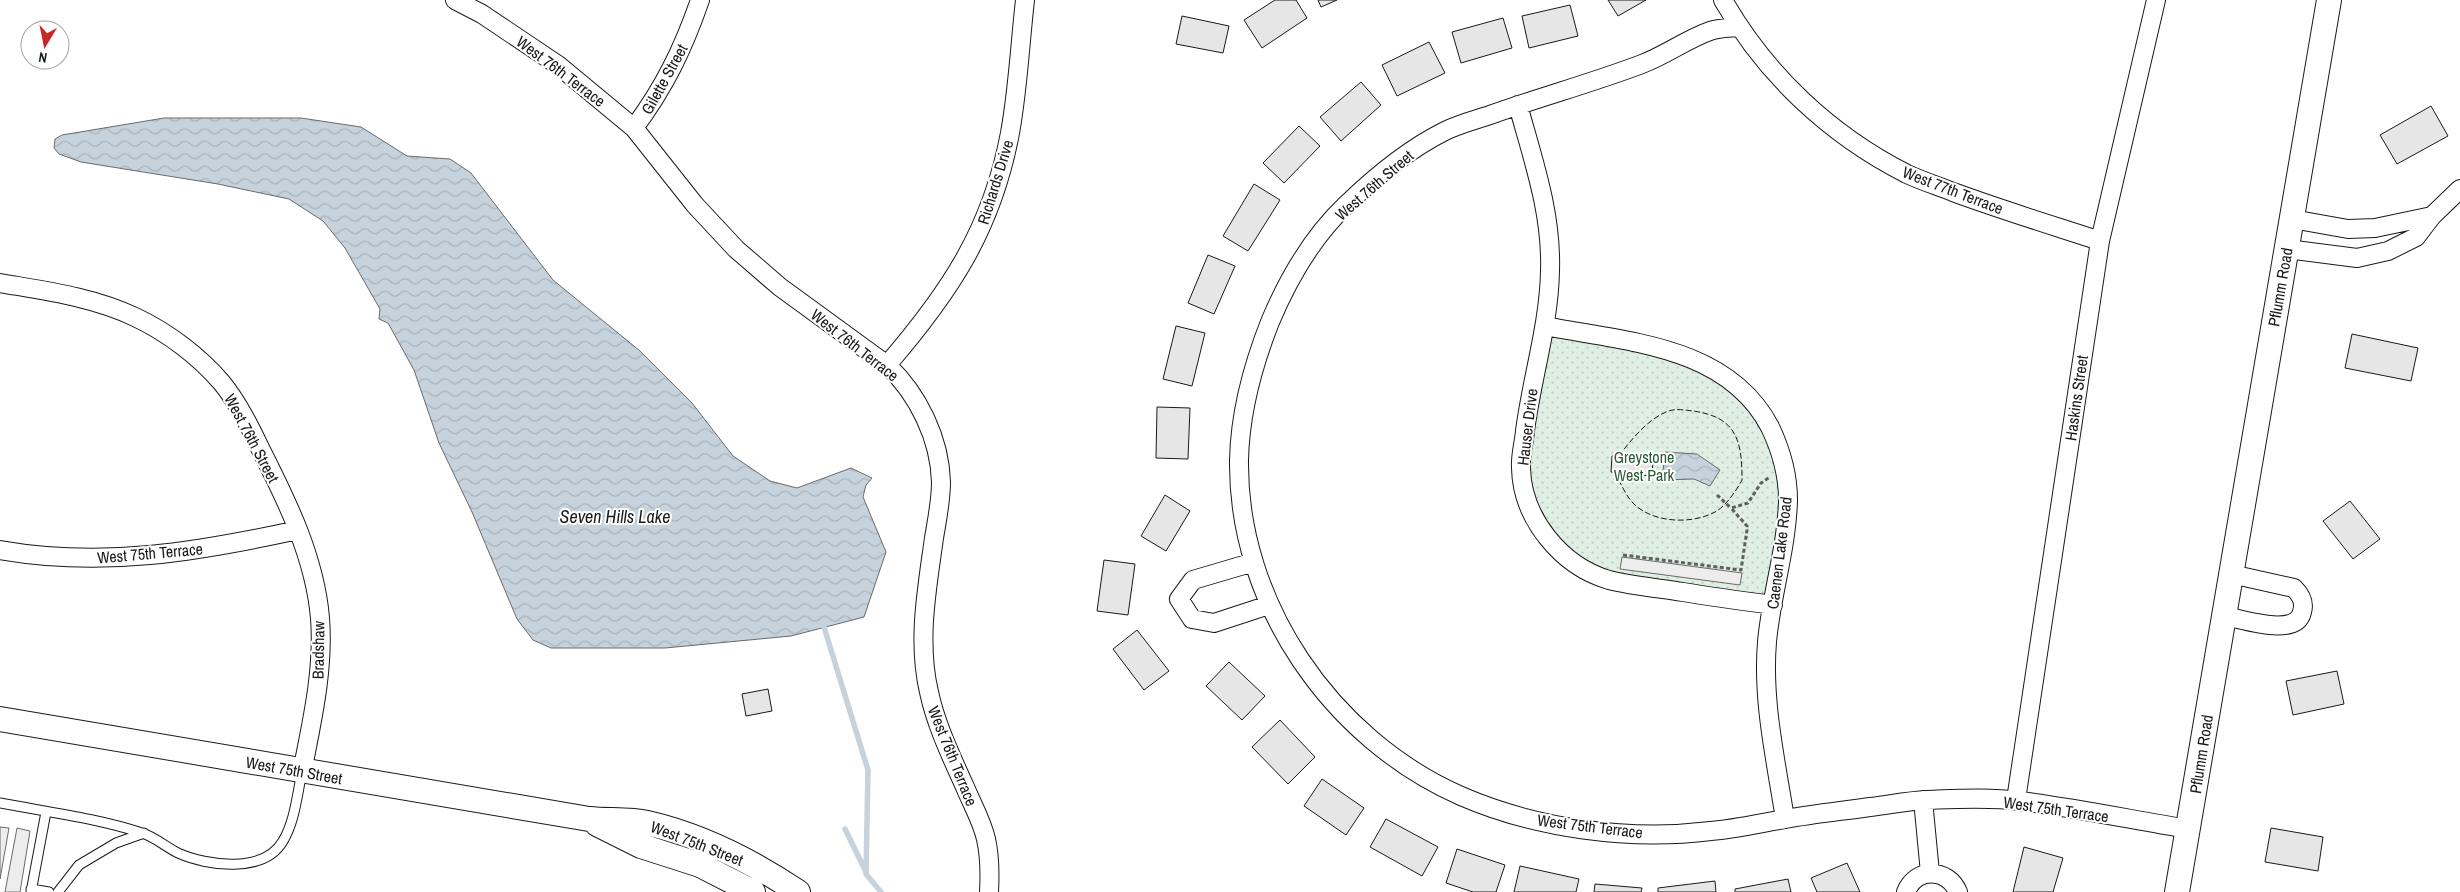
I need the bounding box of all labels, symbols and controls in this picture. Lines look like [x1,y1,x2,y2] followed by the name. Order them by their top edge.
[20,20,70,70] north arrow
[512,30,610,112] street label: West 76th Terrace
[636,40,693,118] street label: Gilette Street
[37,48,48,67] text: N
[972,137,1018,227] street label: Richards Drive
[1330,144,1418,225] street label: West 76th Street
[1900,161,2006,219] street label: West 77th Terrace
[2262,246,2298,328] street label: Pflumm Road
[806,304,904,386] street label: West 76th Terrace
[2059,354,2093,442] street label: Haskins Street
[1511,387,1543,467] street label: Hauser Drive
[219,390,285,487] street label: West 76th Street
[1614,446,1675,486] park label: Greystone West Park
[1761,496,1797,610] street label: Caenen Lake Road
[560,504,670,529] water label: Seven Hills Lake
[96,537,204,569] street label: West 75th Terrace
[306,620,330,679] street label: Bradshaw
[923,703,983,809] street label: West 76th Terrace
[2184,713,2218,795] street label: Pflumm Road
[244,751,344,789] street label: West 75th Street
[2002,791,2110,827] street label: West 75th Terrace
[1536,809,1644,843] street label: West 75th Terrace
[648,815,747,871] street label: West 75th Street

